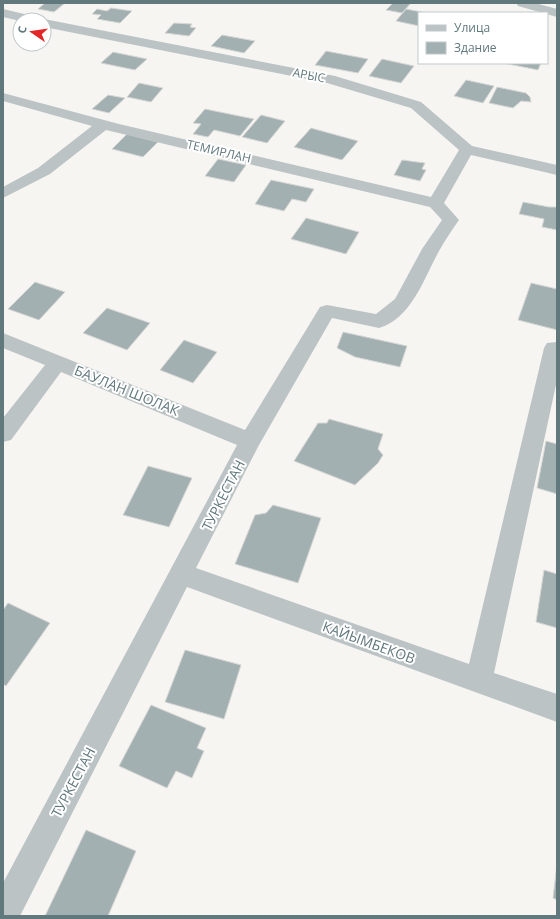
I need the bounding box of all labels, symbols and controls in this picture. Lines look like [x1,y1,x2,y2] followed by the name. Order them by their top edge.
[12,12,52,52] north arrow
[418,12,548,64] legend
[454,19,490,36] text: Улица
[14,25,30,35] text: С
[454,39,497,56] text: Здание
[291,64,327,87] street label: АРЫС
[185,135,253,167] street label: ТЕМИРЛАН
[72,360,183,420] street label: БАУЛАН ШОЛАК
[197,456,249,534] street label: ТУРКЕСТАН
[320,616,418,668] street label: КАЙЫМБЕКОВ
[47,744,99,820] street label: ТУРКЕСТАН

